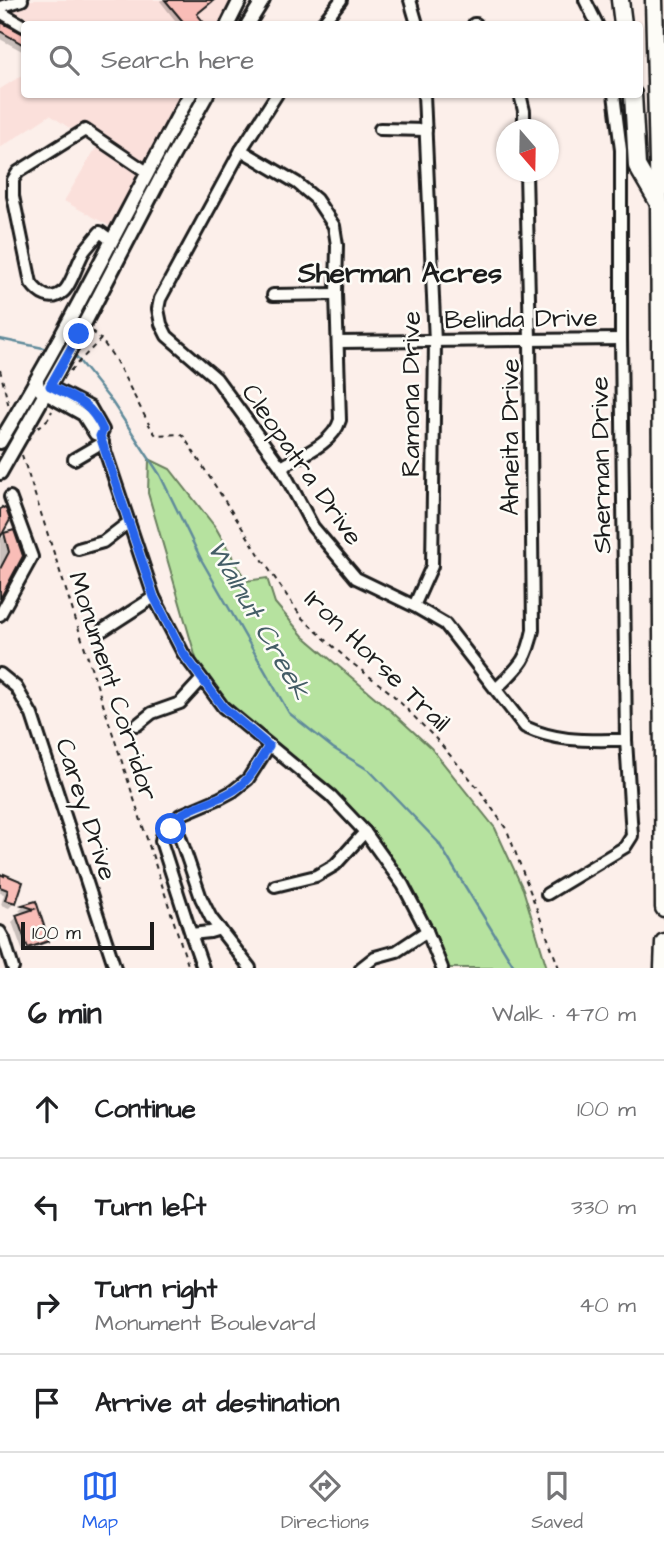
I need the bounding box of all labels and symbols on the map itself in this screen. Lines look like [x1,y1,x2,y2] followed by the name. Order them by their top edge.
[496,119,559,182] north arrow
[297,254,502,293] district label: Sherman Acres
[444,300,598,338] street label: Belinda Drive
[393,311,429,477] street label: Ramona Drive
[63,318,94,349] route end
[492,358,528,516] street label: Ahneita Drive
[233,376,371,553] street label: Cleopatra Drive
[581,376,621,554] street label: Sherman Drive
[197,533,321,707] water label: Walnut Creek
[59,567,167,805] street label: Monument Corridor
[296,582,458,740] street label: Iron Horse Trail
[44,734,126,886] street label: Carey Drive
[155,813,186,844] route start
[21,919,154,951] scale bar

